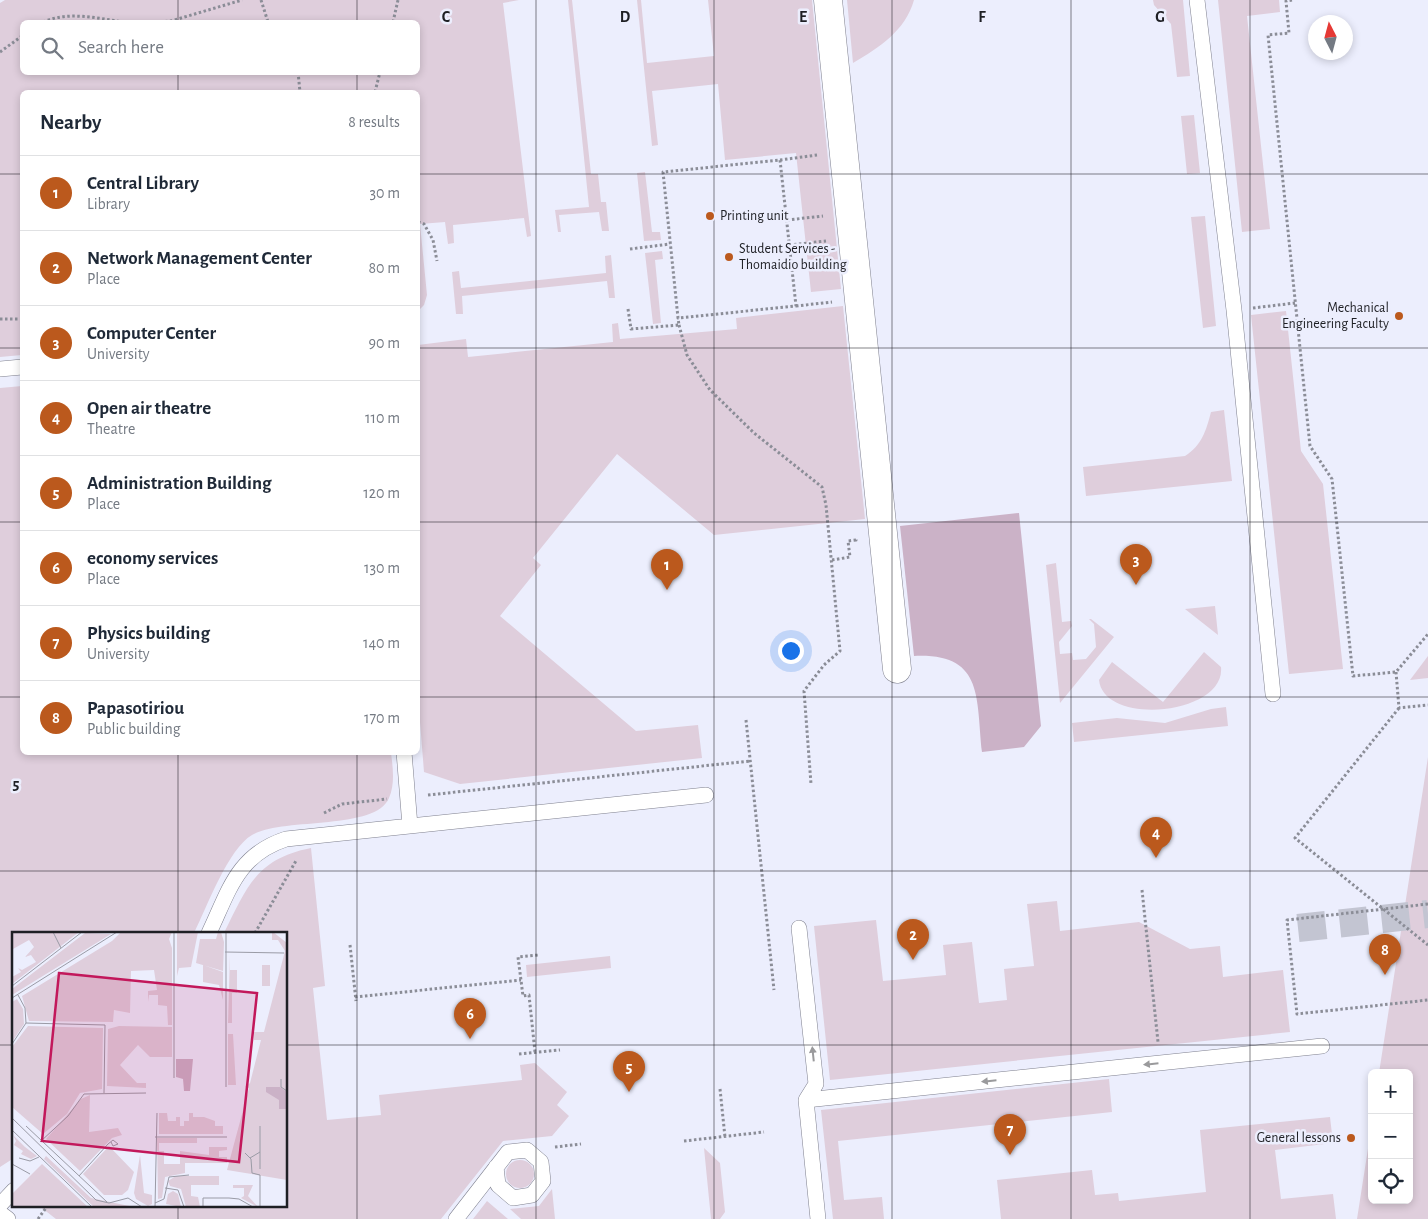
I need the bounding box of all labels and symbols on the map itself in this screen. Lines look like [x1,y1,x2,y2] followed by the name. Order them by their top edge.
[442,9,451,25] text: C
[620,9,631,25] text: D
[799,9,807,25] text: E
[978,9,986,25] text: F
[1155,9,1165,25] text: G
[1308,15,1353,60] north arrow
[720,209,789,223] place label: Printing unit
[704,210,716,222] marker: Printing unit
[739,242,847,272] place label: Student Services - Thomaidio building
[723,251,735,263] marker: Student Services - Thomaidio building
[1282,301,1389,331] place label: Mechanical Engineering Faculty
[1393,310,1405,322] marker: Mechanical Engineering Faculty
[1120,544,1152,585] pin: 3
[651,549,683,590] pin: 1
[778,638,804,664] your location
[13,776,20,792] text: 5
[1140,817,1172,858] pin: 4
[897,919,929,960] pin: 2
[12,932,288,1206] inset map
[1369,934,1401,975] pin: 8
[454,998,486,1039] pin: 6
[809,1046,817,1062] one-way arrow
[613,1051,645,1092] pin: 5
[1142,1060,1158,1068] one-way arrow
[981,1077,997,1085] one-way arrow
[994,1114,1026,1155] pin: 7
[1257,1131,1341,1145] place label: General lessons
[1345,1132,1357,1144] marker: General lessons

